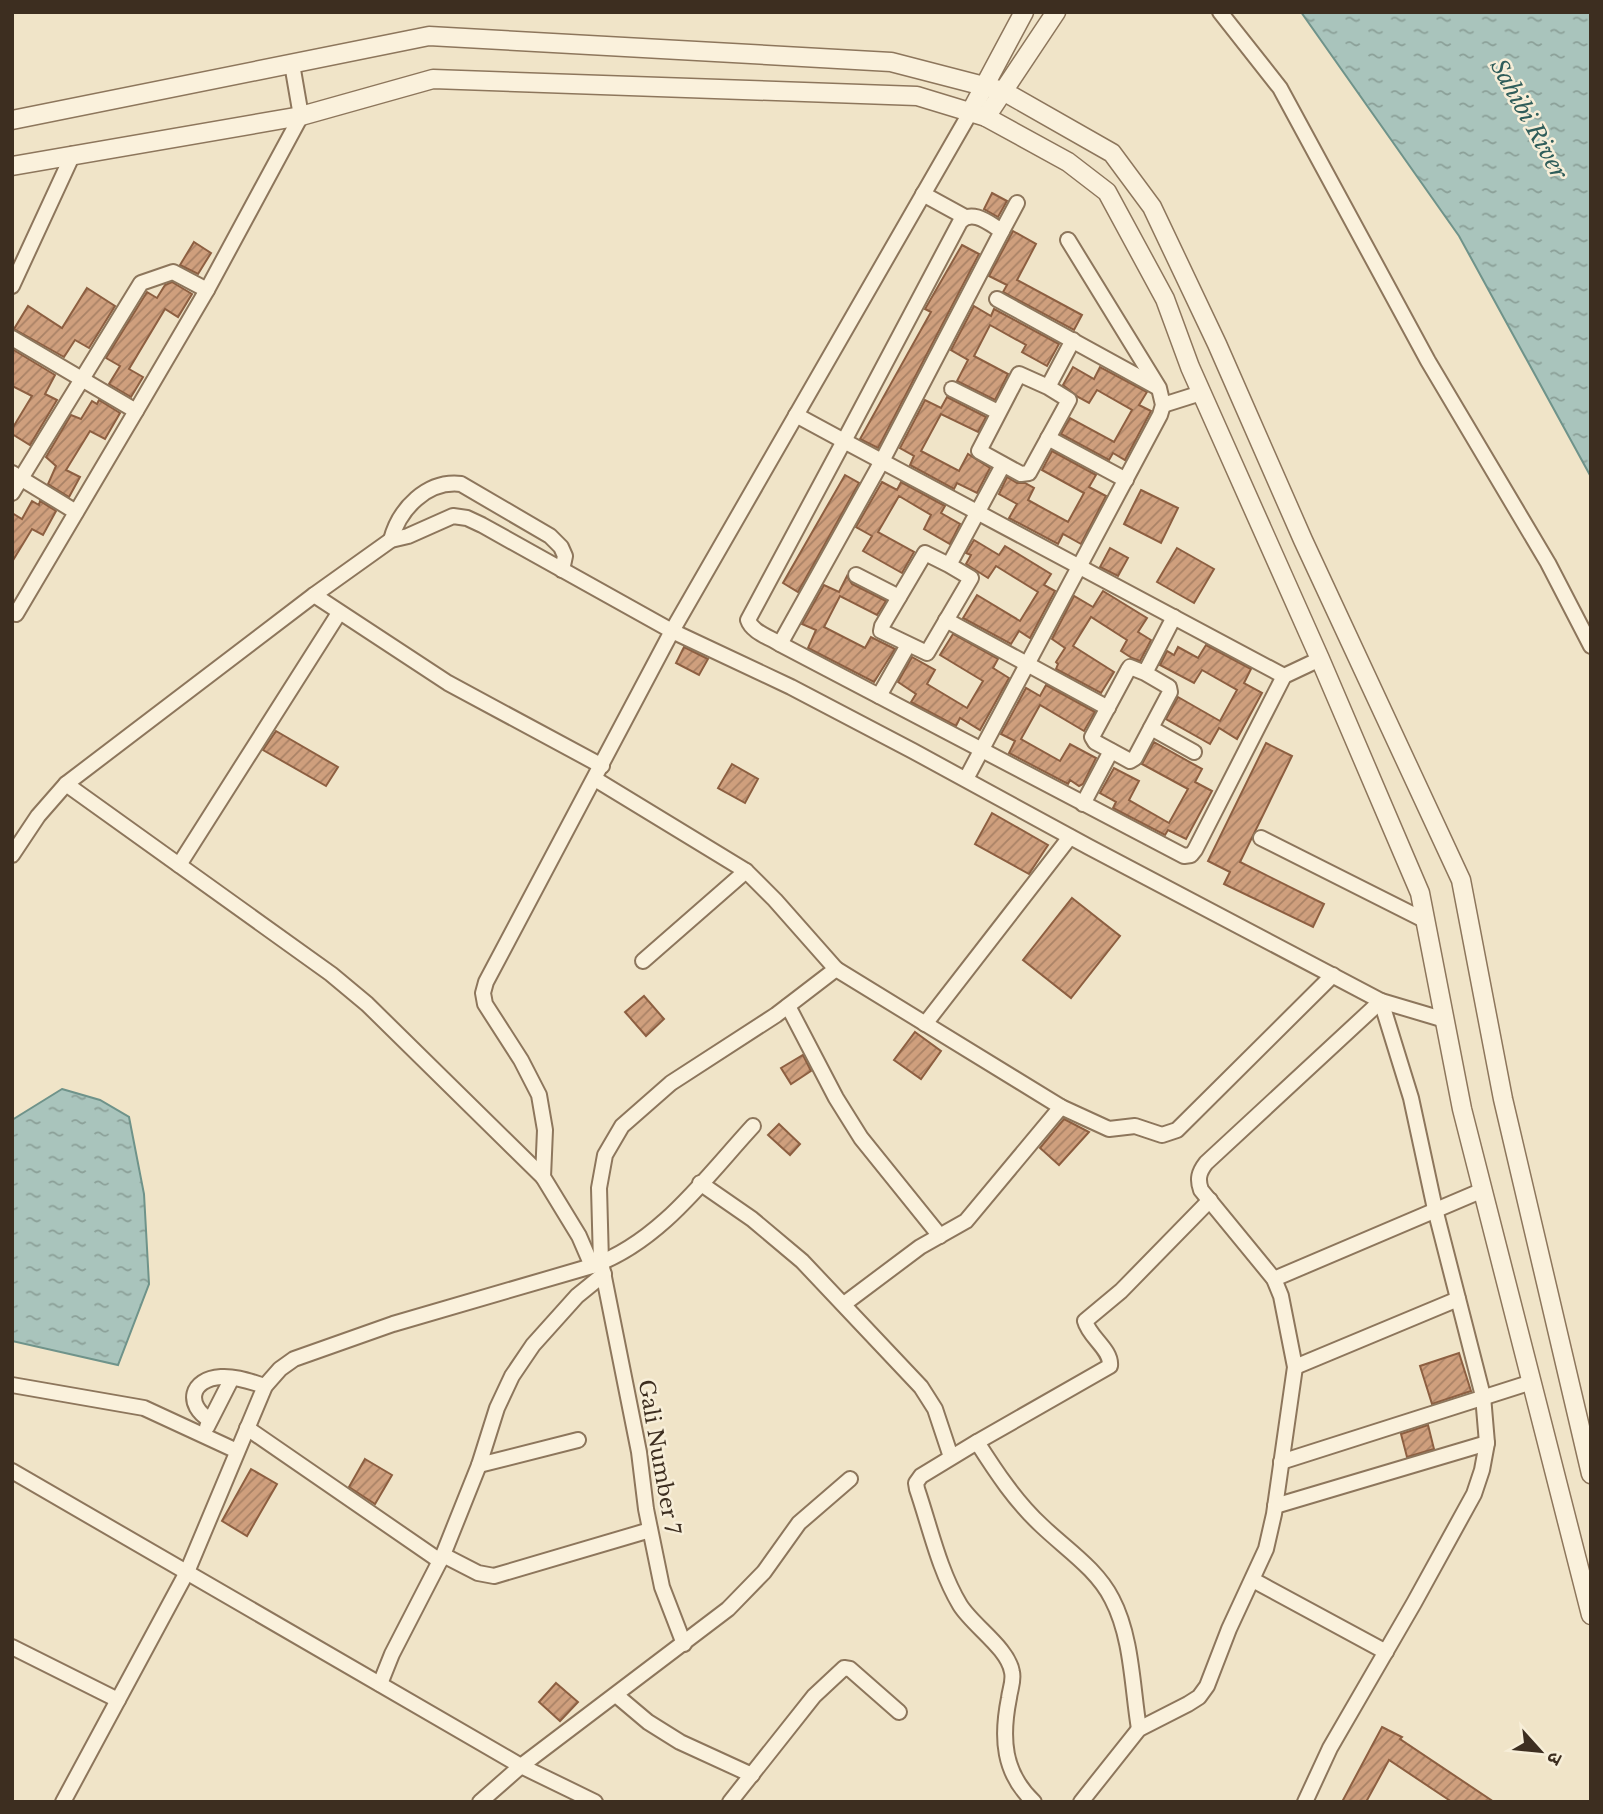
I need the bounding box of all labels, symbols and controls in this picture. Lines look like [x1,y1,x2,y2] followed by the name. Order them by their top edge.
[1485,54,1574,185] water label: Sahibi River
[633,1378,685,1537] street label: Gali Number 7
[1505,1716,1575,1786] north arrow
[1542,1748,1567,1769] text: उ

